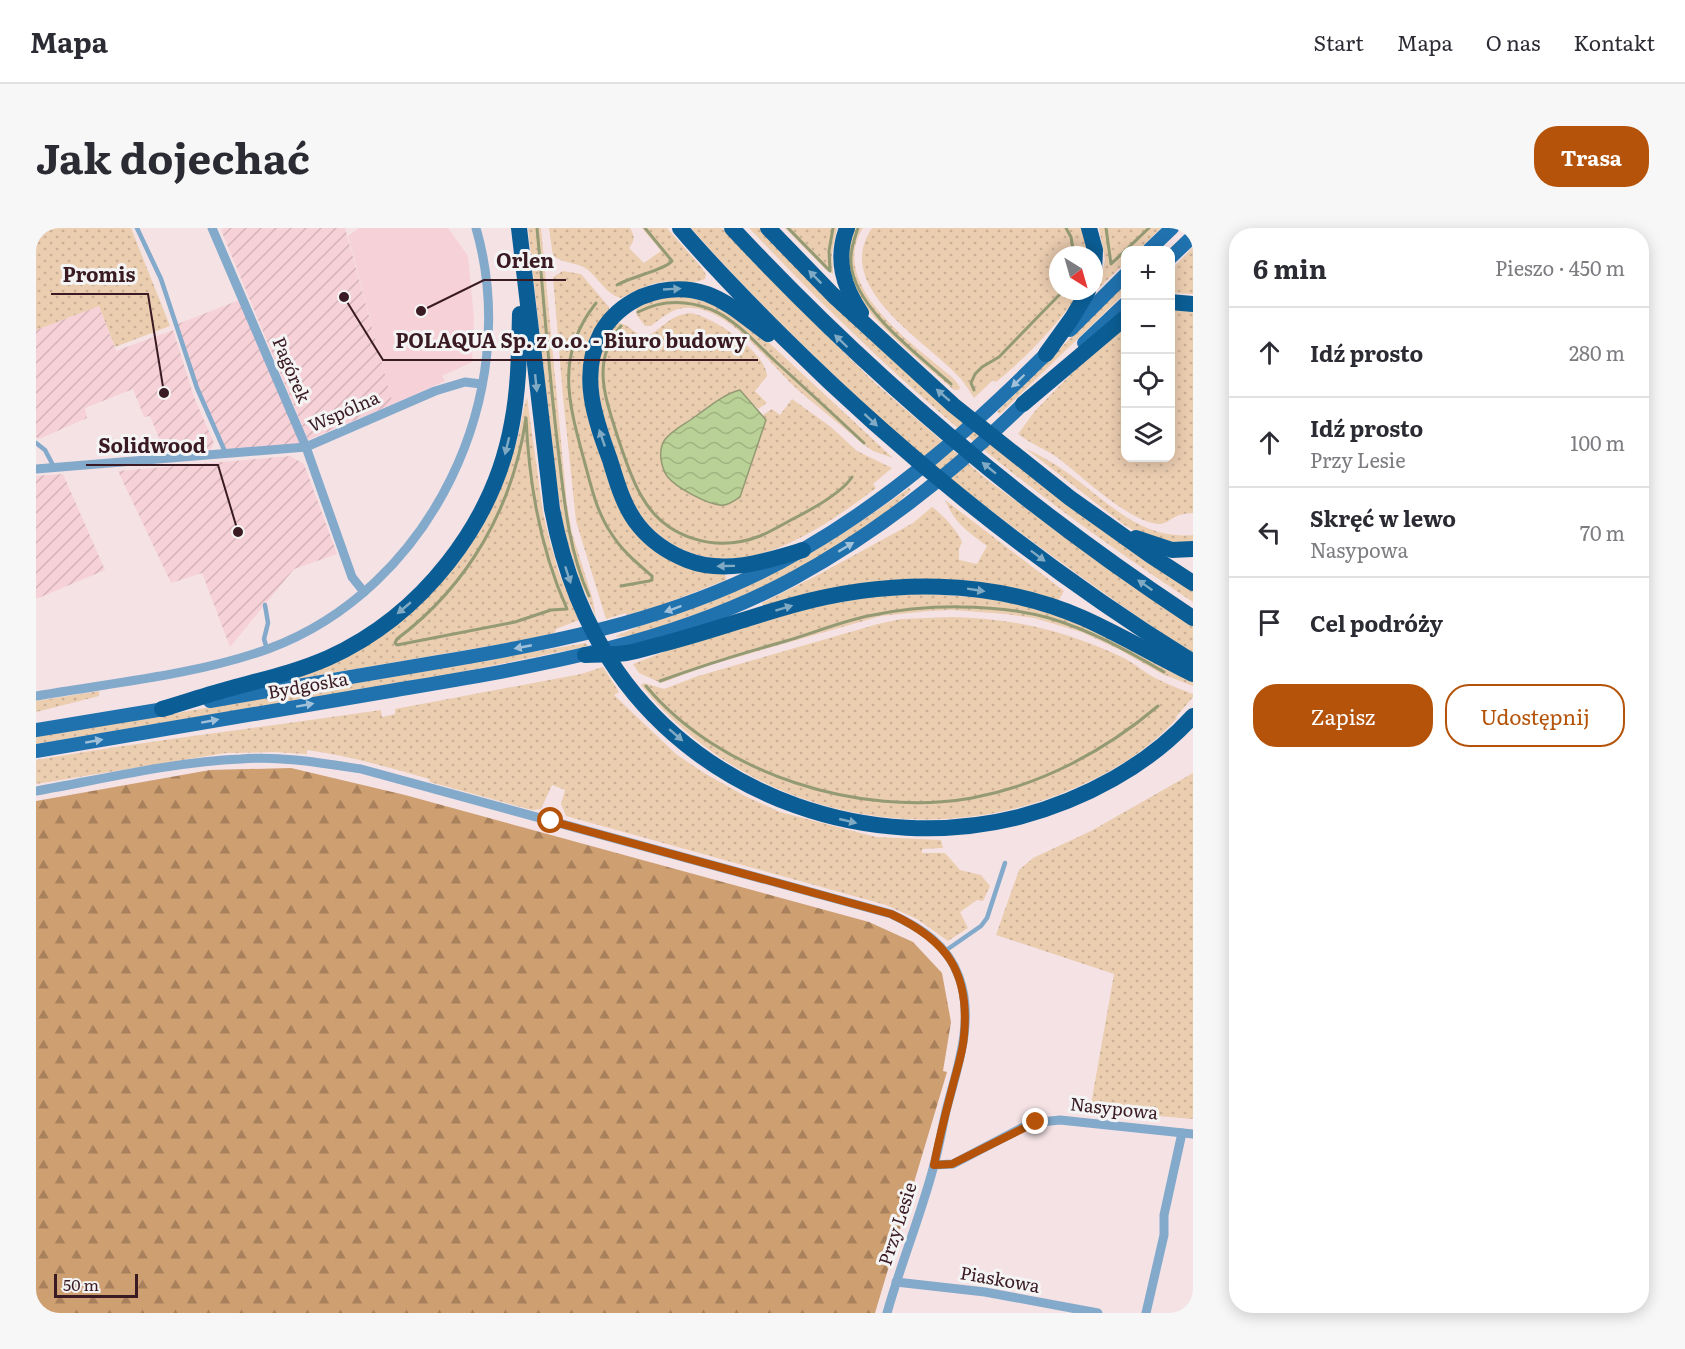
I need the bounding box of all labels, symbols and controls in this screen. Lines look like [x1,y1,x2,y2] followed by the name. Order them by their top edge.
[30,20,108,62] text: Mapa
[1314,26,1364,57] text: Start
[1397,26,1453,57] text: Mapa
[1486,26,1540,57] text: O nas
[1573,26,1655,57] text: Kontakt
[36,125,310,187] text: Jak dojechać
[1534,126,1649,187] button: Trasa
[484,242,566,280] callout: Orlen
[496,244,554,274] text: Orlen
[1049,246,1103,300] north arrow
[1121,246,1175,462] map controls
[1121,246,1175,300] button: +
[1253,248,1327,287] text: 6 min
[1495,252,1625,282] text: Pieszo · 450 m
[51,256,148,294] callout: Promis
[62,258,136,288] text: Promis
[809,270,823,284] one-way arrow
[662,285,681,294] one-way arrow
[1121,300,1175,354] button: −
[383,322,758,360] callout: POLAQUA Sp. z o.o. - Biuro budowy
[395,324,748,354] text: POLAQUA Sp. z o.o. - Biuro budowy
[266,332,319,407] street label: Pagórek
[835,334,849,348] one-way arrow
[1253,336,1286,369] icon: ahead
[1310,336,1423,369] text: Idź prosto
[1569,337,1625,367] text: 280 m
[1121,354,1175,408] button: locate
[1012,373,1026,387] one-way arrow
[531,374,541,393] one-way arrow
[303,383,384,438] street label: Wspólna
[935,388,950,402] one-way arrow
[1121,408,1175,462] button: layers
[1310,411,1423,444] text: Idź prosto
[863,413,878,427] one-way arrow
[1253,426,1286,459] icon: ahead
[86,427,218,465] callout: Solidwood
[1570,427,1625,457] text: 100 m
[98,429,206,459] text: Solidwood
[596,429,606,447] one-way arrow
[501,436,511,455] one-way arrow
[1310,444,1406,474] text: Przy Lesie
[981,463,996,475] one-way arrow
[1310,501,1456,534] text: Skręć w lewo
[1253,516,1286,549] icon: left
[1580,517,1625,547] text: 70 m
[1310,534,1408,564] text: Nasypowa
[838,541,854,552] one-way arrow
[1029,550,1045,562] one-way arrow
[716,561,735,571] one-way arrow
[564,566,574,584] one-way arrow
[1137,579,1153,591] one-way arrow
[967,586,986,595] one-way arrow
[397,601,412,614] one-way arrow
[775,603,793,612] one-way arrow
[664,604,682,614] one-way arrow
[1253,606,1286,639] icon: arrive
[1310,606,1443,639] text: Cel podróży
[514,643,533,652] one-way arrow
[265,664,350,705] street label: Bydgoska
[1253,684,1433,747] button: Zapisz
[1445,684,1625,747] button: Udostępnij
[296,700,315,709] one-way arrow
[201,716,220,725] one-way arrow
[668,728,683,741] one-way arrow
[84,736,103,745] one-way arrow
[537,807,563,833] route start
[839,817,858,826] one-way arrow
[1069,1089,1160,1126] street label: Nasypowa
[1022,1108,1048,1134] route end
[870,1178,923,1269] street label: Przy Lesie
[958,1258,1043,1299] street label: Piaskowa
[54,1271,138,1298] scale bar
[63,1272,99,1296] text: 50 m

